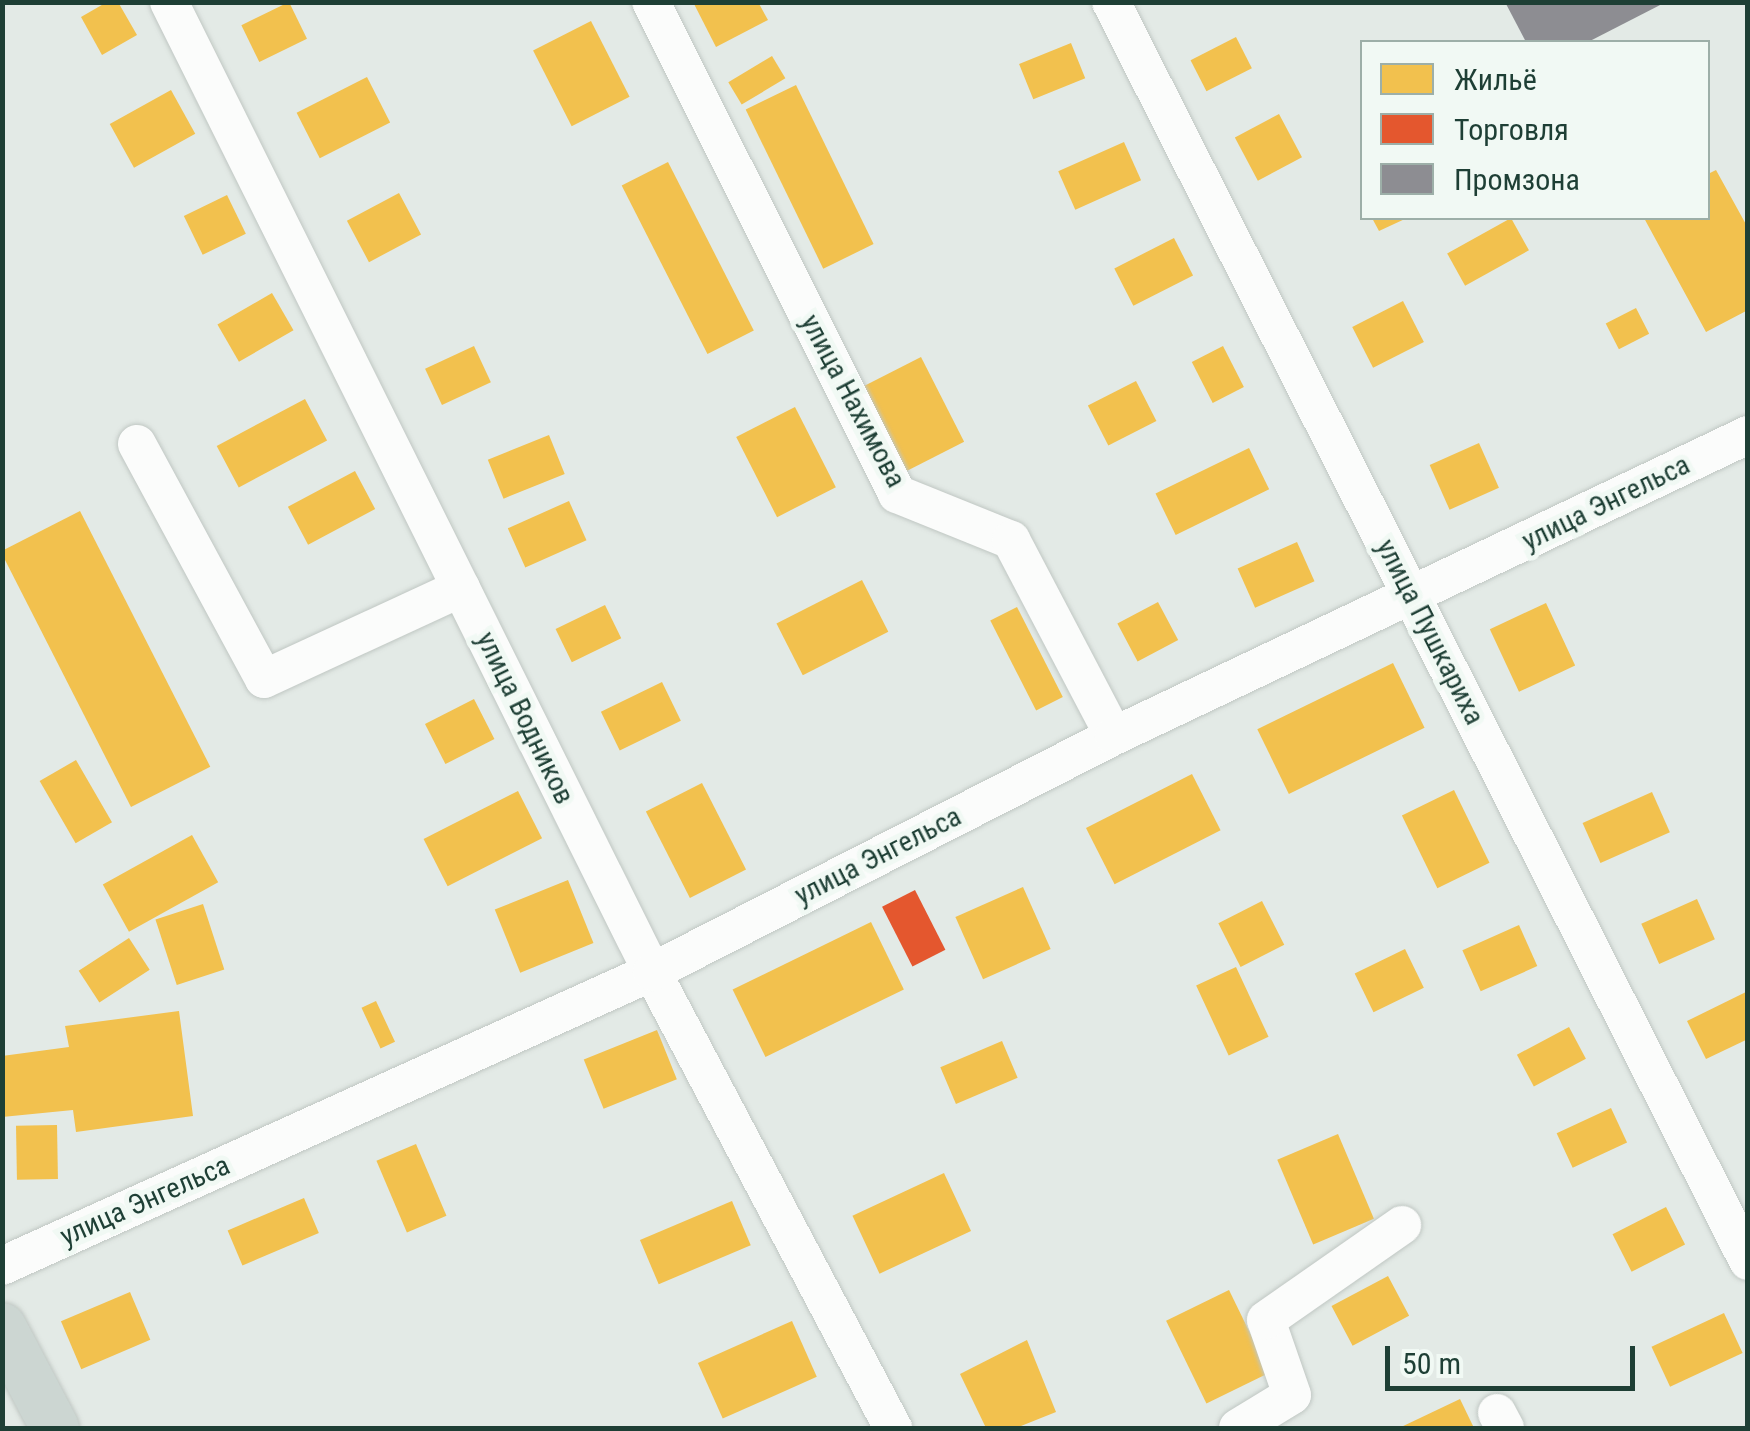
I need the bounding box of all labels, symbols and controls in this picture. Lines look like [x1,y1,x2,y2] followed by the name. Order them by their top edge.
[1360,40,1710,220] legend
[1454,62,1537,97] text: Жильё
[1454,112,1569,147] text: Торговля
[1454,162,1580,197] text: Промзона
[793,309,913,493] street label: улица Нахимова
[1517,448,1695,558] street label: улица Энгельса
[1369,534,1491,730] street label: улица Пушкариха
[469,626,581,810] street label: улица Водников
[789,800,967,912] street label: улица Энгельса
[55,1149,235,1253] street label: улица Энгельса
[1390,1326,1640,1388] scale bar
[1402,1346,1461,1381] text: 50 m

